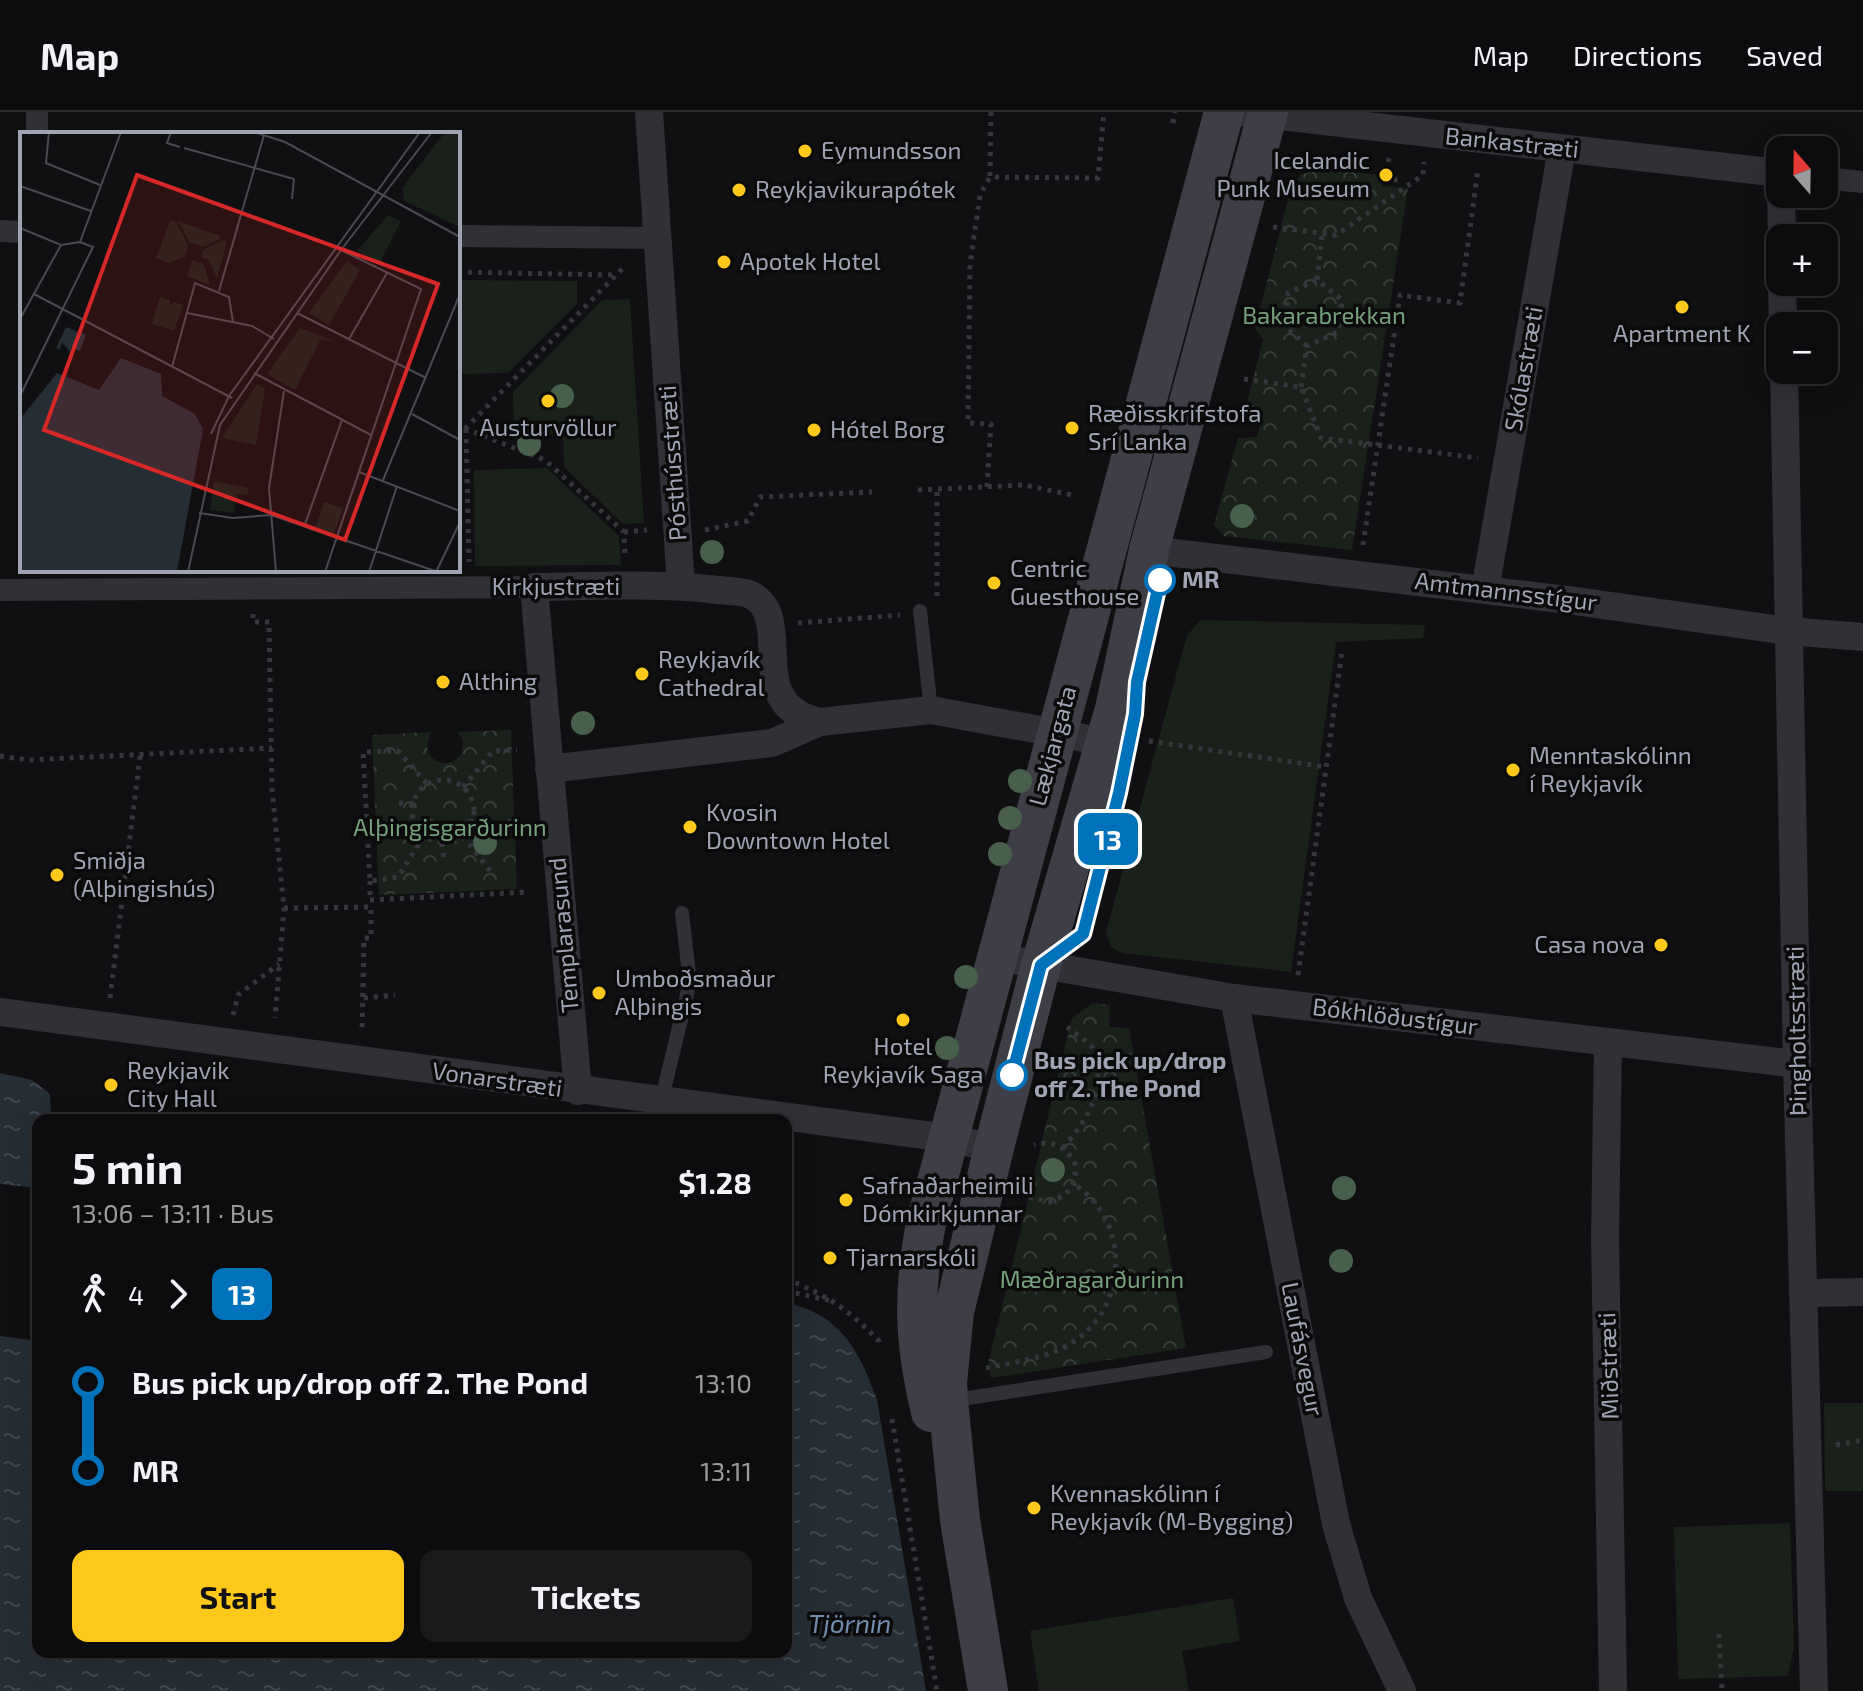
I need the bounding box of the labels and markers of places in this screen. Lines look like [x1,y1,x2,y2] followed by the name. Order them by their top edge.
[821,135,962,164] place label: Eymundsson
[796,142,814,160] marker: Eymundsson
[1216,145,1370,202] place label: Icelandic Punk Museum
[1377,166,1395,184] marker: Icelandic Punk Museum
[755,174,956,203] place label: Reykjavikurapótek
[730,181,748,199] marker: Reykjavikurapótek
[740,246,881,275] place label: Apotek Hotel
[715,253,733,271] marker: Apotek Hotel
[1673,298,1691,316] marker: Apartment K
[1613,318,1751,347] place label: Apartment K
[539,392,557,410] marker: Austurvöllur
[1088,398,1261,455] place label: Ræðisskrifstofa Srí Lanka
[479,412,617,441] place label: Austurvöllur
[830,414,945,443] place label: Hótel Borg
[1063,419,1081,437] marker: Ræðisskrifstofa Srí Lanka
[805,421,823,439] marker: Hótel Borg
[1010,553,1139,610] place label: Centric Guesthouse
[1182,564,1220,593] place label: MR
[1145,565,1175,595] marker: MR
[985,574,1003,592] marker: Centric Guesthouse
[658,644,765,701] place label: Reykjavík Cathedral
[633,665,651,683] marker: Reykjavík Cathedral
[459,666,537,695] place label: Althing
[434,673,452,691] marker: Althing
[1529,740,1692,797] place label: Menntaskólinn í Reykjavík
[1504,761,1522,779] marker: Menntaskólinn í Reykjavík
[706,797,890,854] place label: Kvosin Downtown Hotel
[681,818,699,836] marker: Kvosin Downtown Hotel
[73,845,215,902] place label: Smiðja (Alþingishús)
[48,866,66,884] marker: Smiðja (Alþingishús)
[1534,929,1645,958] place label: Casa nova
[1652,936,1670,954] marker: Casa nova
[615,963,776,1020] place label: Umboðsmaður Alþingis
[590,984,608,1002] marker: Umboðsmaður Alþingis
[894,1011,912,1029] marker: Hotel Reykjavík Saga
[823,1031,983,1088] place label: Hotel Reykjavík Saga
[1034,1045,1226,1102] place label: Bus pick up/drop off 2. The Pond
[127,1055,230,1112] place label: Reykjavik City Hall
[997,1060,1027,1090] marker: Bus pick up/drop off 2. The Pond
[102,1076,120,1094] marker: Reykjavik City Hall
[862,1170,1034,1227] place label: Safnaðarheimili Dómkirkjunnar
[837,1191,855,1209] marker: Safnaðarheimili Dómkirkjunnar
[846,1242,976,1271] place label: Tjarnarskóli
[821,1249,839,1267] marker: Tjarnarskóli
[1050,1478,1293,1535] place label: Kvennaskólinn í Reykjavík (M-Bygging)
[1025,1499,1043,1517] marker: Kvennaskólinn í Reykjavík (M-Bygging)

